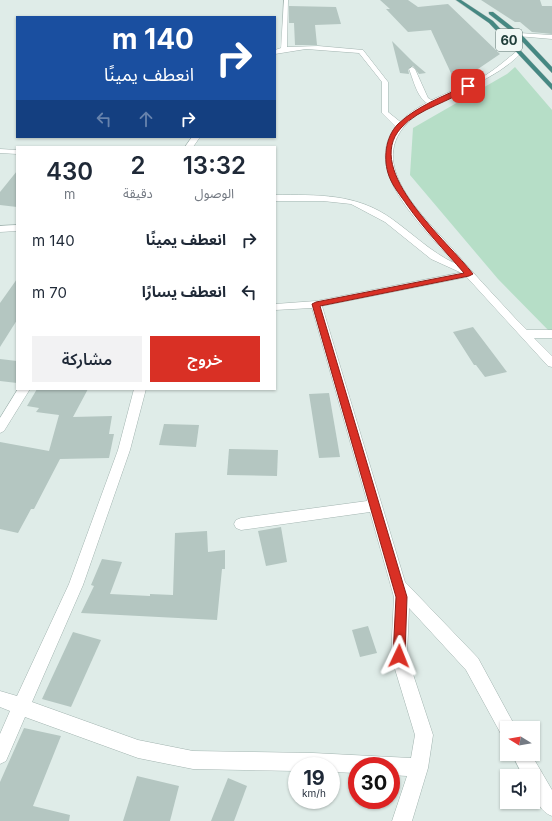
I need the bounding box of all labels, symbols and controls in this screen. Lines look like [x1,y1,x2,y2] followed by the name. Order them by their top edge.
[112,22,194,56] text: 140 m
[496,29,522,51] road number: 60
[208,32,260,84] icon: right
[104,64,194,85] text: انعطف يمينًا
[451,69,485,103] pin
[457,75,479,97] icon: arrive
[93,108,115,130] icon: left
[135,108,157,130] icon: ahead
[177,108,199,130] icon: right
[130,151,145,180] text: 2
[183,151,246,180] text: 13:32
[46,157,93,186] text: 430
[123,185,153,201] text: دقيقة
[195,185,234,201] text: الوصول
[64,186,75,202] text: m
[238,229,260,251] icon: right
[146,230,226,249] text: انعطف يمينًا
[32,231,75,250] text: 140 m
[238,281,260,303] icon: left
[142,282,226,301] text: انعطف يسارًا
[32,283,67,302] text: 70 m
[32,336,142,382] button: مشاركة
[150,336,260,382] button: خروج
[378,635,420,677] position arrow
[500,721,540,761] north arrow
[500,721,540,809] map controls
[348,757,400,809] speed limit sign: 30
[303,766,325,790] text: 19
[500,769,540,809] button: sound
[302,787,326,799] text: km/h

